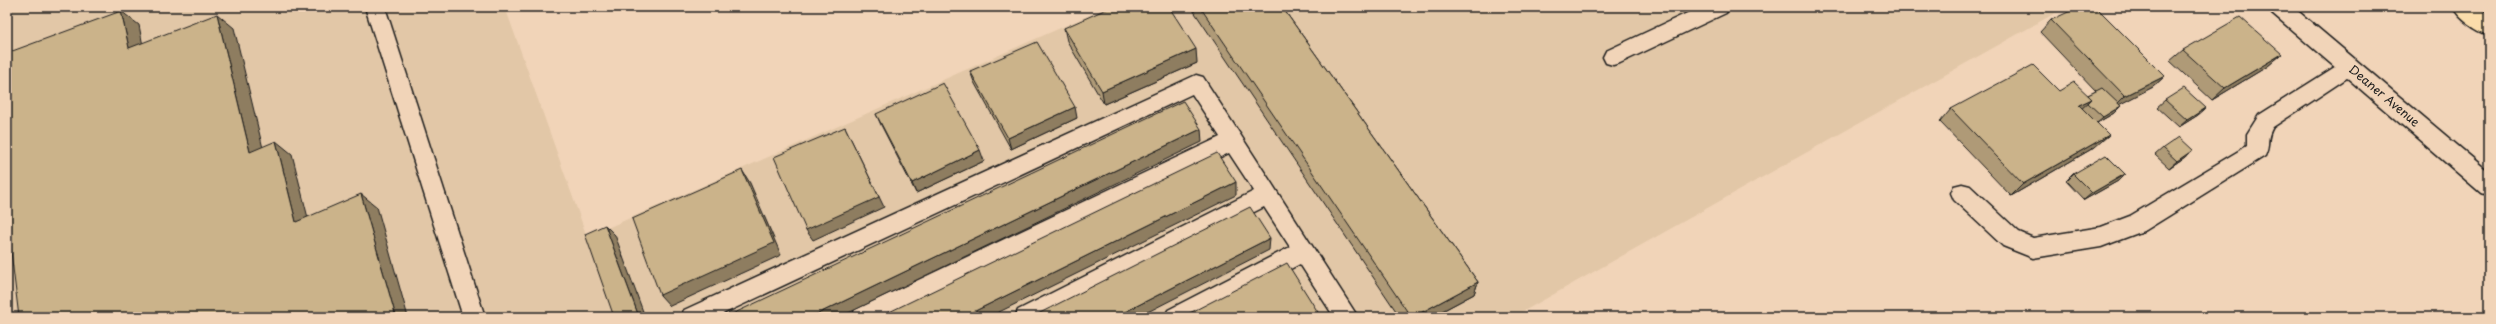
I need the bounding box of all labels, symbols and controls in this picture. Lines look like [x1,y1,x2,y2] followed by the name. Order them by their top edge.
[2345,60,2424,131] street label: Deaner Avenue

